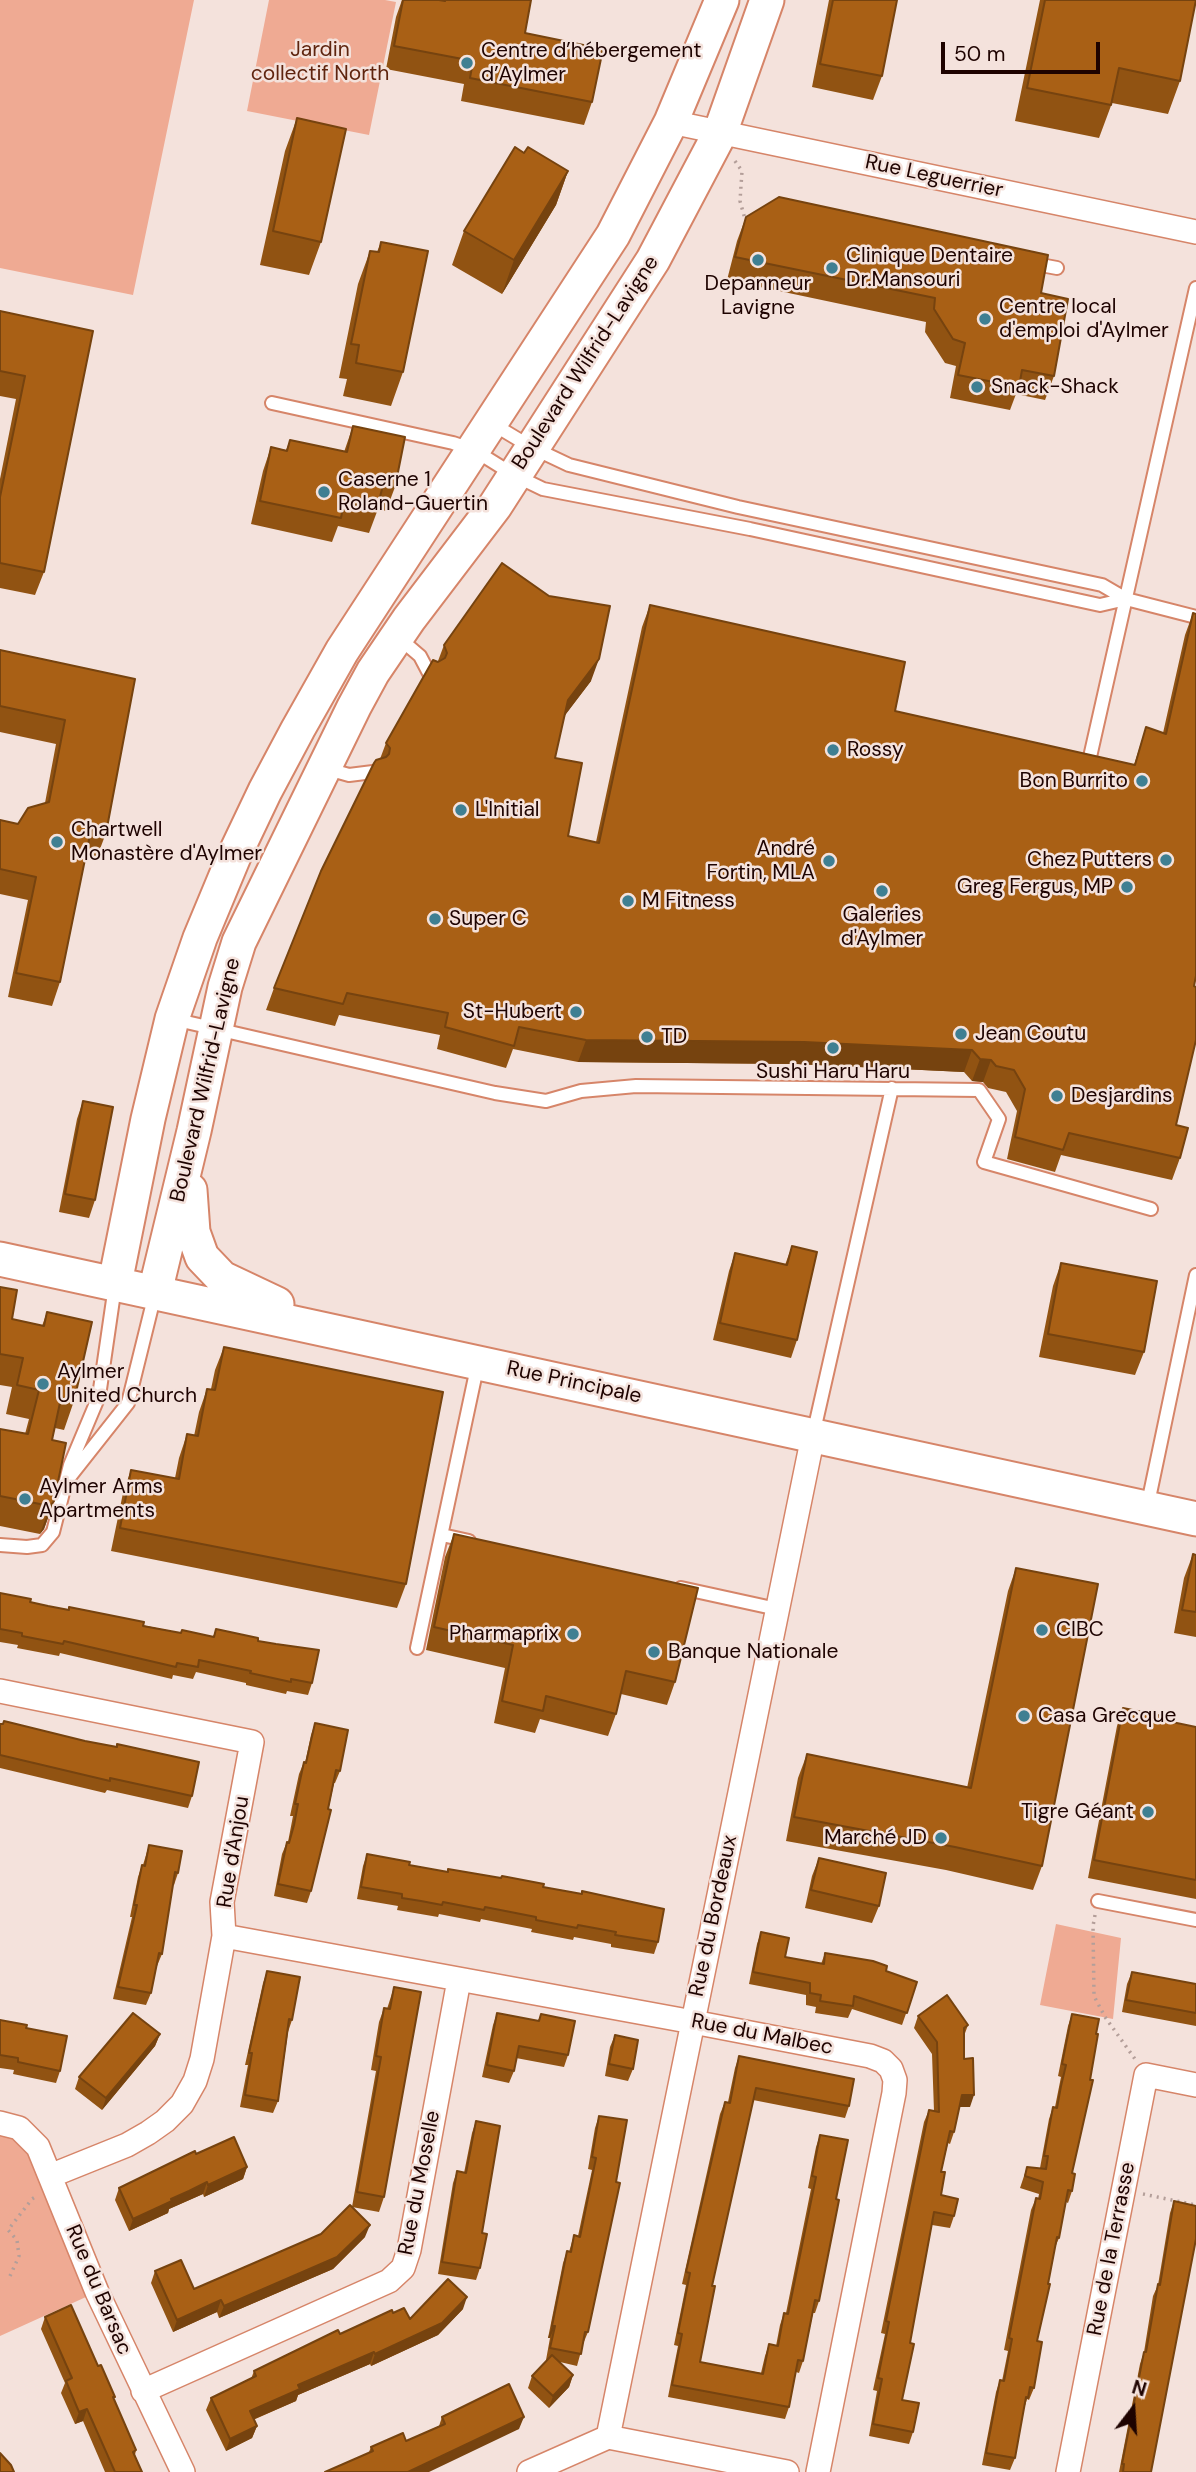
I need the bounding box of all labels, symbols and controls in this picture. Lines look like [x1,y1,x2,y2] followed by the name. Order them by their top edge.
[944,28,1103,72] scale bar
[251,37,389,87] park label: Jardin collectif North
[481,38,701,88] place label: Centre d’hébergement d’Aylmer
[954,40,1005,68] text: 50 m
[459,55,475,71] marker: Centre d’hébergement d’Aylmer
[863,150,1005,204] street label: Rue Leguerrier
[846,243,1013,293] place label: Clinique Dentaire Dr.Mansouri
[507,251,665,475] street label: Boulevard Wilfrid-Lavigne
[750,252,766,268] marker: Depanneur Lavigne
[824,260,840,276] marker: Clinique Dentaire Dr.Mansouri
[705,271,811,321] place label: Depanneur Lavigne
[999,294,1169,344] place label: Centre local d'emploi d'Aylmer
[977,311,993,327] marker: Centre local d'emploi d'Aylmer
[991,374,1119,400] place label: Snack-Shack
[969,379,985,395] marker: Snack-Shack
[338,467,488,517] place label: Caserne 1 Roland-Guertin
[316,484,332,500] marker: Caserne 1 Roland-Guertin
[847,737,904,763] place label: Rossy
[825,742,841,758] marker: Rossy
[1020,768,1128,794] place label: Bon Burrito
[1134,773,1150,789] marker: Bon Burrito
[475,797,540,823] place label: L'Initial
[453,802,469,818] marker: L'Initial
[71,817,262,867] place label: Chartwell Monastère d'Aylmer
[49,834,65,850] marker: Chartwell Monastère d'Aylmer
[707,836,815,886] place label: André Fortin, MLA
[1027,847,1152,873] place label: Chez Putters
[1158,852,1174,868] marker: Chez Putters
[821,853,837,869] marker: André Fortin, MLA
[957,874,1113,900] place label: Greg Fergus, MP
[1119,879,1135,895] marker: Greg Fergus, MP
[874,883,890,899] marker: Galeries d'Aylmer
[642,888,735,914] place label: M Fitness
[620,893,636,909] marker: M Fitness
[841,902,923,952] place label: Galeries d'Aylmer
[449,906,527,932] place label: Super C
[427,911,443,927] marker: Super C
[166,955,246,1205] street label: Boulevard Wilfrid-Lavigne
[463,999,562,1025] place label: St-Hubert
[568,1004,584,1020] marker: St-Hubert
[975,1021,1086,1047] place label: Jean Coutu
[661,1024,687,1050] place label: TD
[953,1026,969,1042] marker: Jean Coutu
[639,1029,655,1045] marker: TD
[825,1040,841,1056] marker: Sushi Haru Haru
[756,1059,910,1085] place label: Sushi Haru Haru
[1071,1083,1173,1109] place label: Desjardins
[1049,1088,1065,1104] marker: Desjardins
[504,1356,644,1410] street label: Rue Principale
[57,1359,197,1409] place label: Aylmer United Church
[35,1376,51,1392] marker: Aylmer United Church
[39,1474,163,1524] place label: Aylmer Arms Apartments
[17,1491,33,1507] marker: Aylmer Arms Apartments
[1056,1617,1104,1643] place label: CIBC
[449,1621,559,1647] place label: Pharmaprix
[1034,1622,1050,1638] marker: CIBC
[565,1626,581,1642] marker: Pharmaprix
[668,1639,838,1665] place label: Banque Nationale
[646,1644,662,1660] marker: Banque Nationale
[1038,1703,1176,1729] place label: Casa Grecque
[1016,1708,1032,1724] marker: Casa Grecque
[213,1794,255,1910] street label: Rue d'Anjou
[1021,1799,1134,1825] place label: Tigre Géant
[1140,1804,1156,1820] marker: Tigre Géant
[824,1825,927,1851] place label: Marché JD
[933,1830,949,1846] marker: Marché JD
[685,1833,743,1999] street label: Rue du Bordeaux
[689,2009,835,2061] street label: Rue du Malbec
[394,2109,446,2257] street label: Rue du Moselle
[1083,2160,1141,2338] street label: Rue de la Terrasse
[59,2221,137,2359] street label: Rue du Barsac
[1098,2374,1168,2444] north arrow
[1129,2374,1150,2402] text: N

